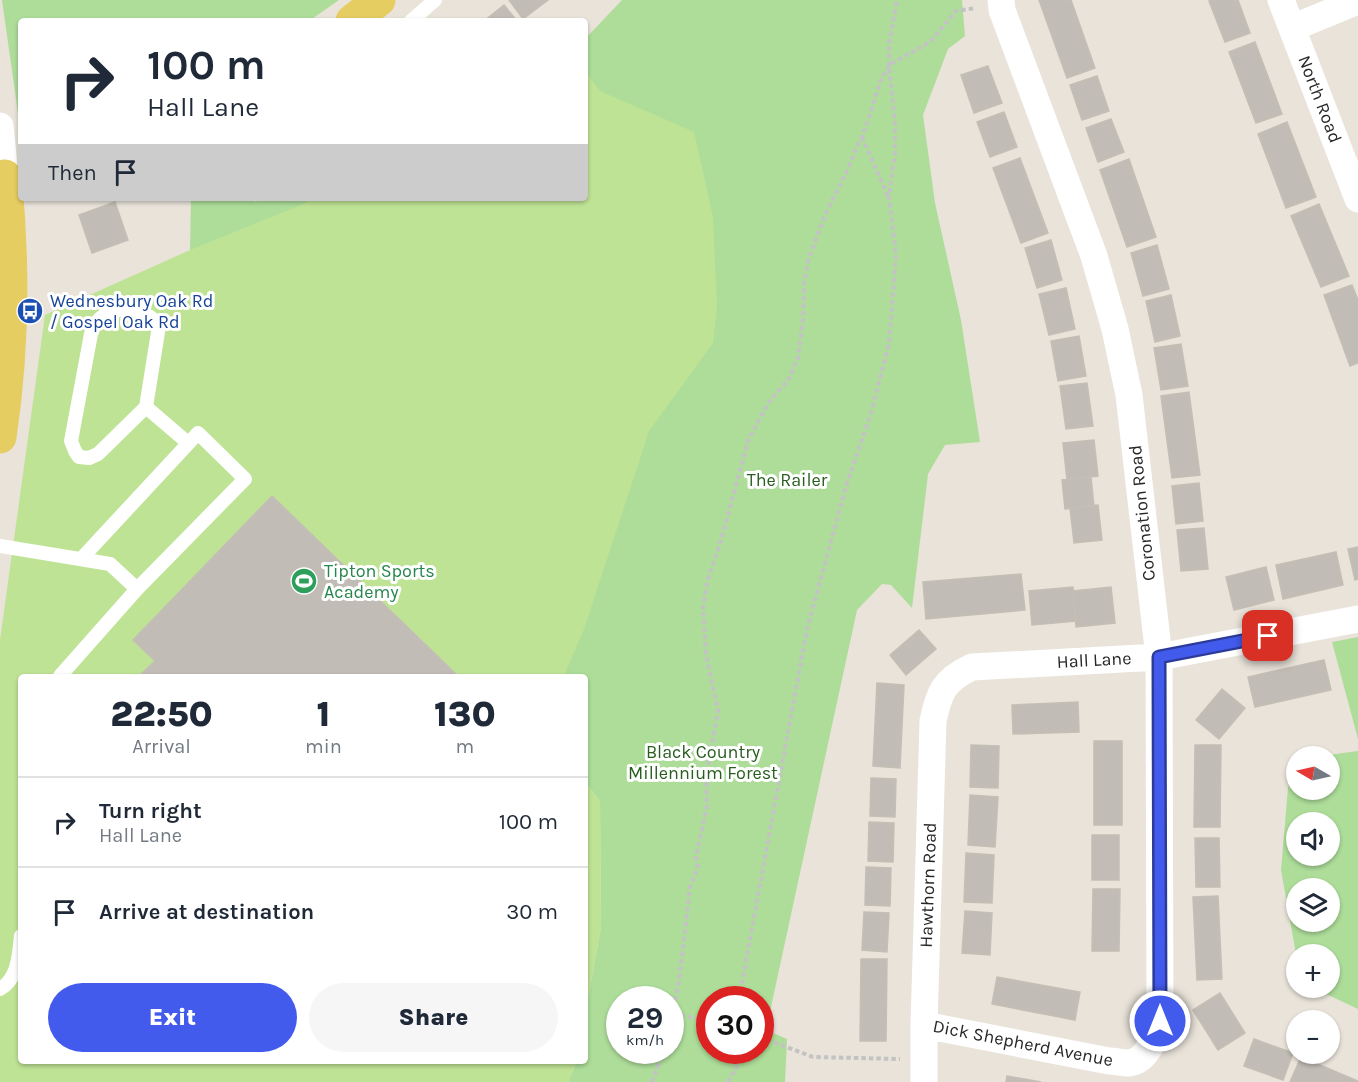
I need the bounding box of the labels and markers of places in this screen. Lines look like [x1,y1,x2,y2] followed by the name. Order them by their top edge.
[50,290,213,333] place label: Wednesbury Oak Rd / Gospel Oak Rd
[15,296,45,326] bus stop icon: Wednesbury Oak Rd / Gospel Oak Rd
[324,560,435,603] place label: Tipton Sports Academy
[289,566,319,596] sports icon: Tipton Sports Academy
[1242,610,1293,661] pin

